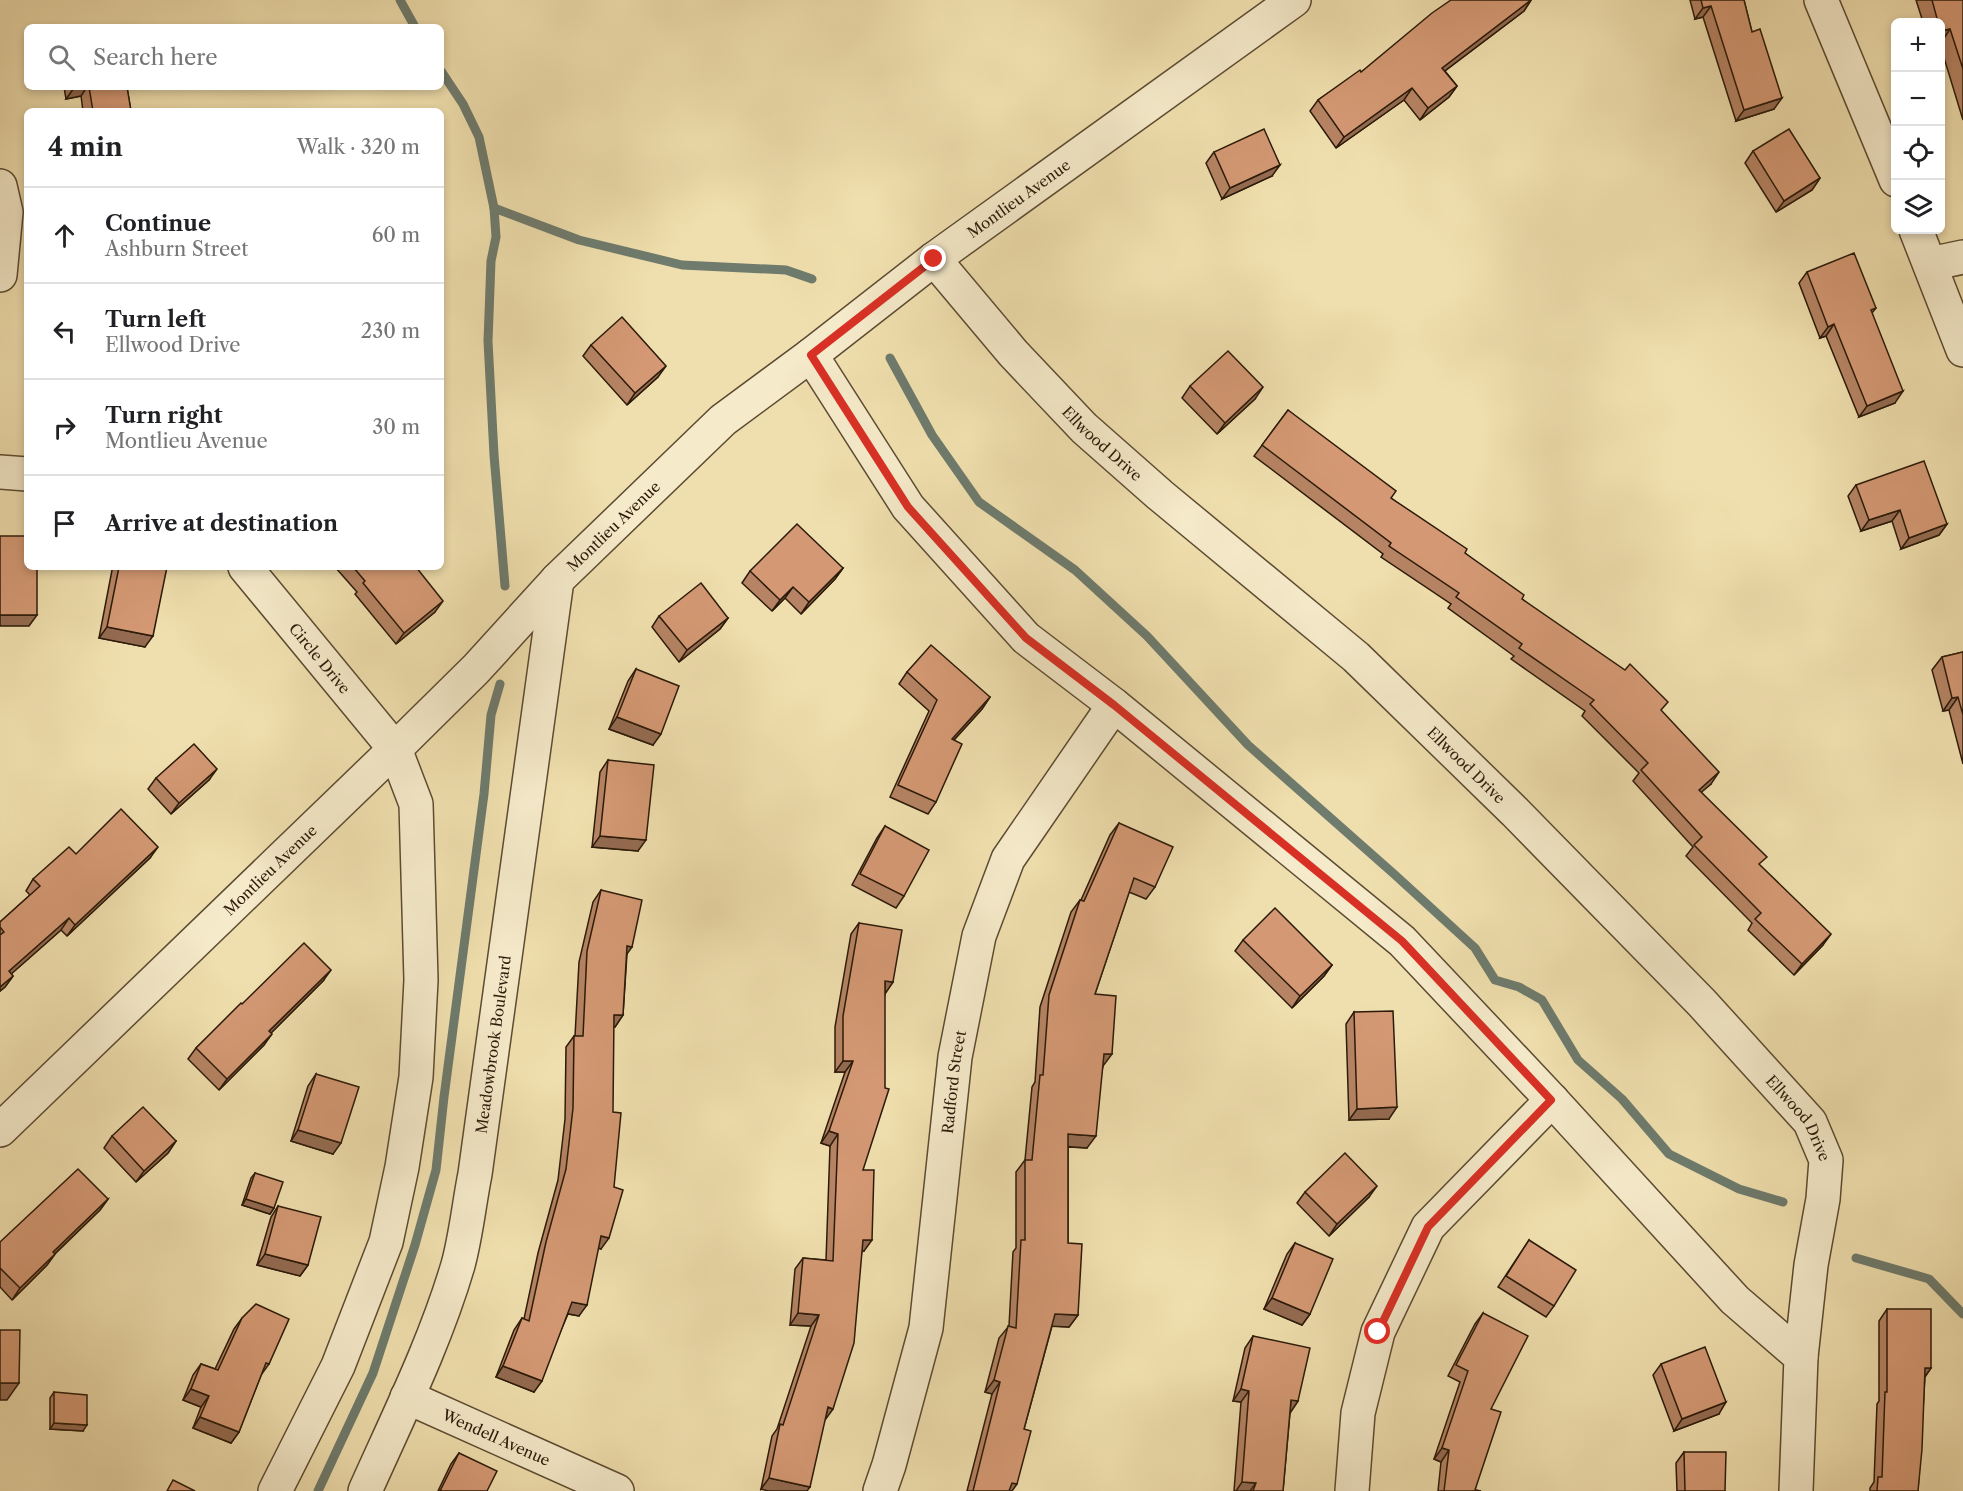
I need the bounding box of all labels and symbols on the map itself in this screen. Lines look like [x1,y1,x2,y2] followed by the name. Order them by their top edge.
[963,155,1074,242] street label: Montlieu Avenue
[920,245,946,271] route end
[1059,402,1146,485] street label: Ellwood Drive
[563,477,664,575] street label: Montlieu Avenue
[285,619,355,697] street label: Circle Drive
[1423,722,1510,807] street label: Ellwood Drive
[219,820,320,919] street label: Montlieu Avenue
[471,954,515,1135] street label: Meadowbrook Boulevard
[937,1028,970,1135] street label: Radford Street
[1762,1071,1835,1164] street label: Ellwood Drive
[1364,1318,1390,1344] route start
[439,1404,553,1469] street label: Wendell Avenue

